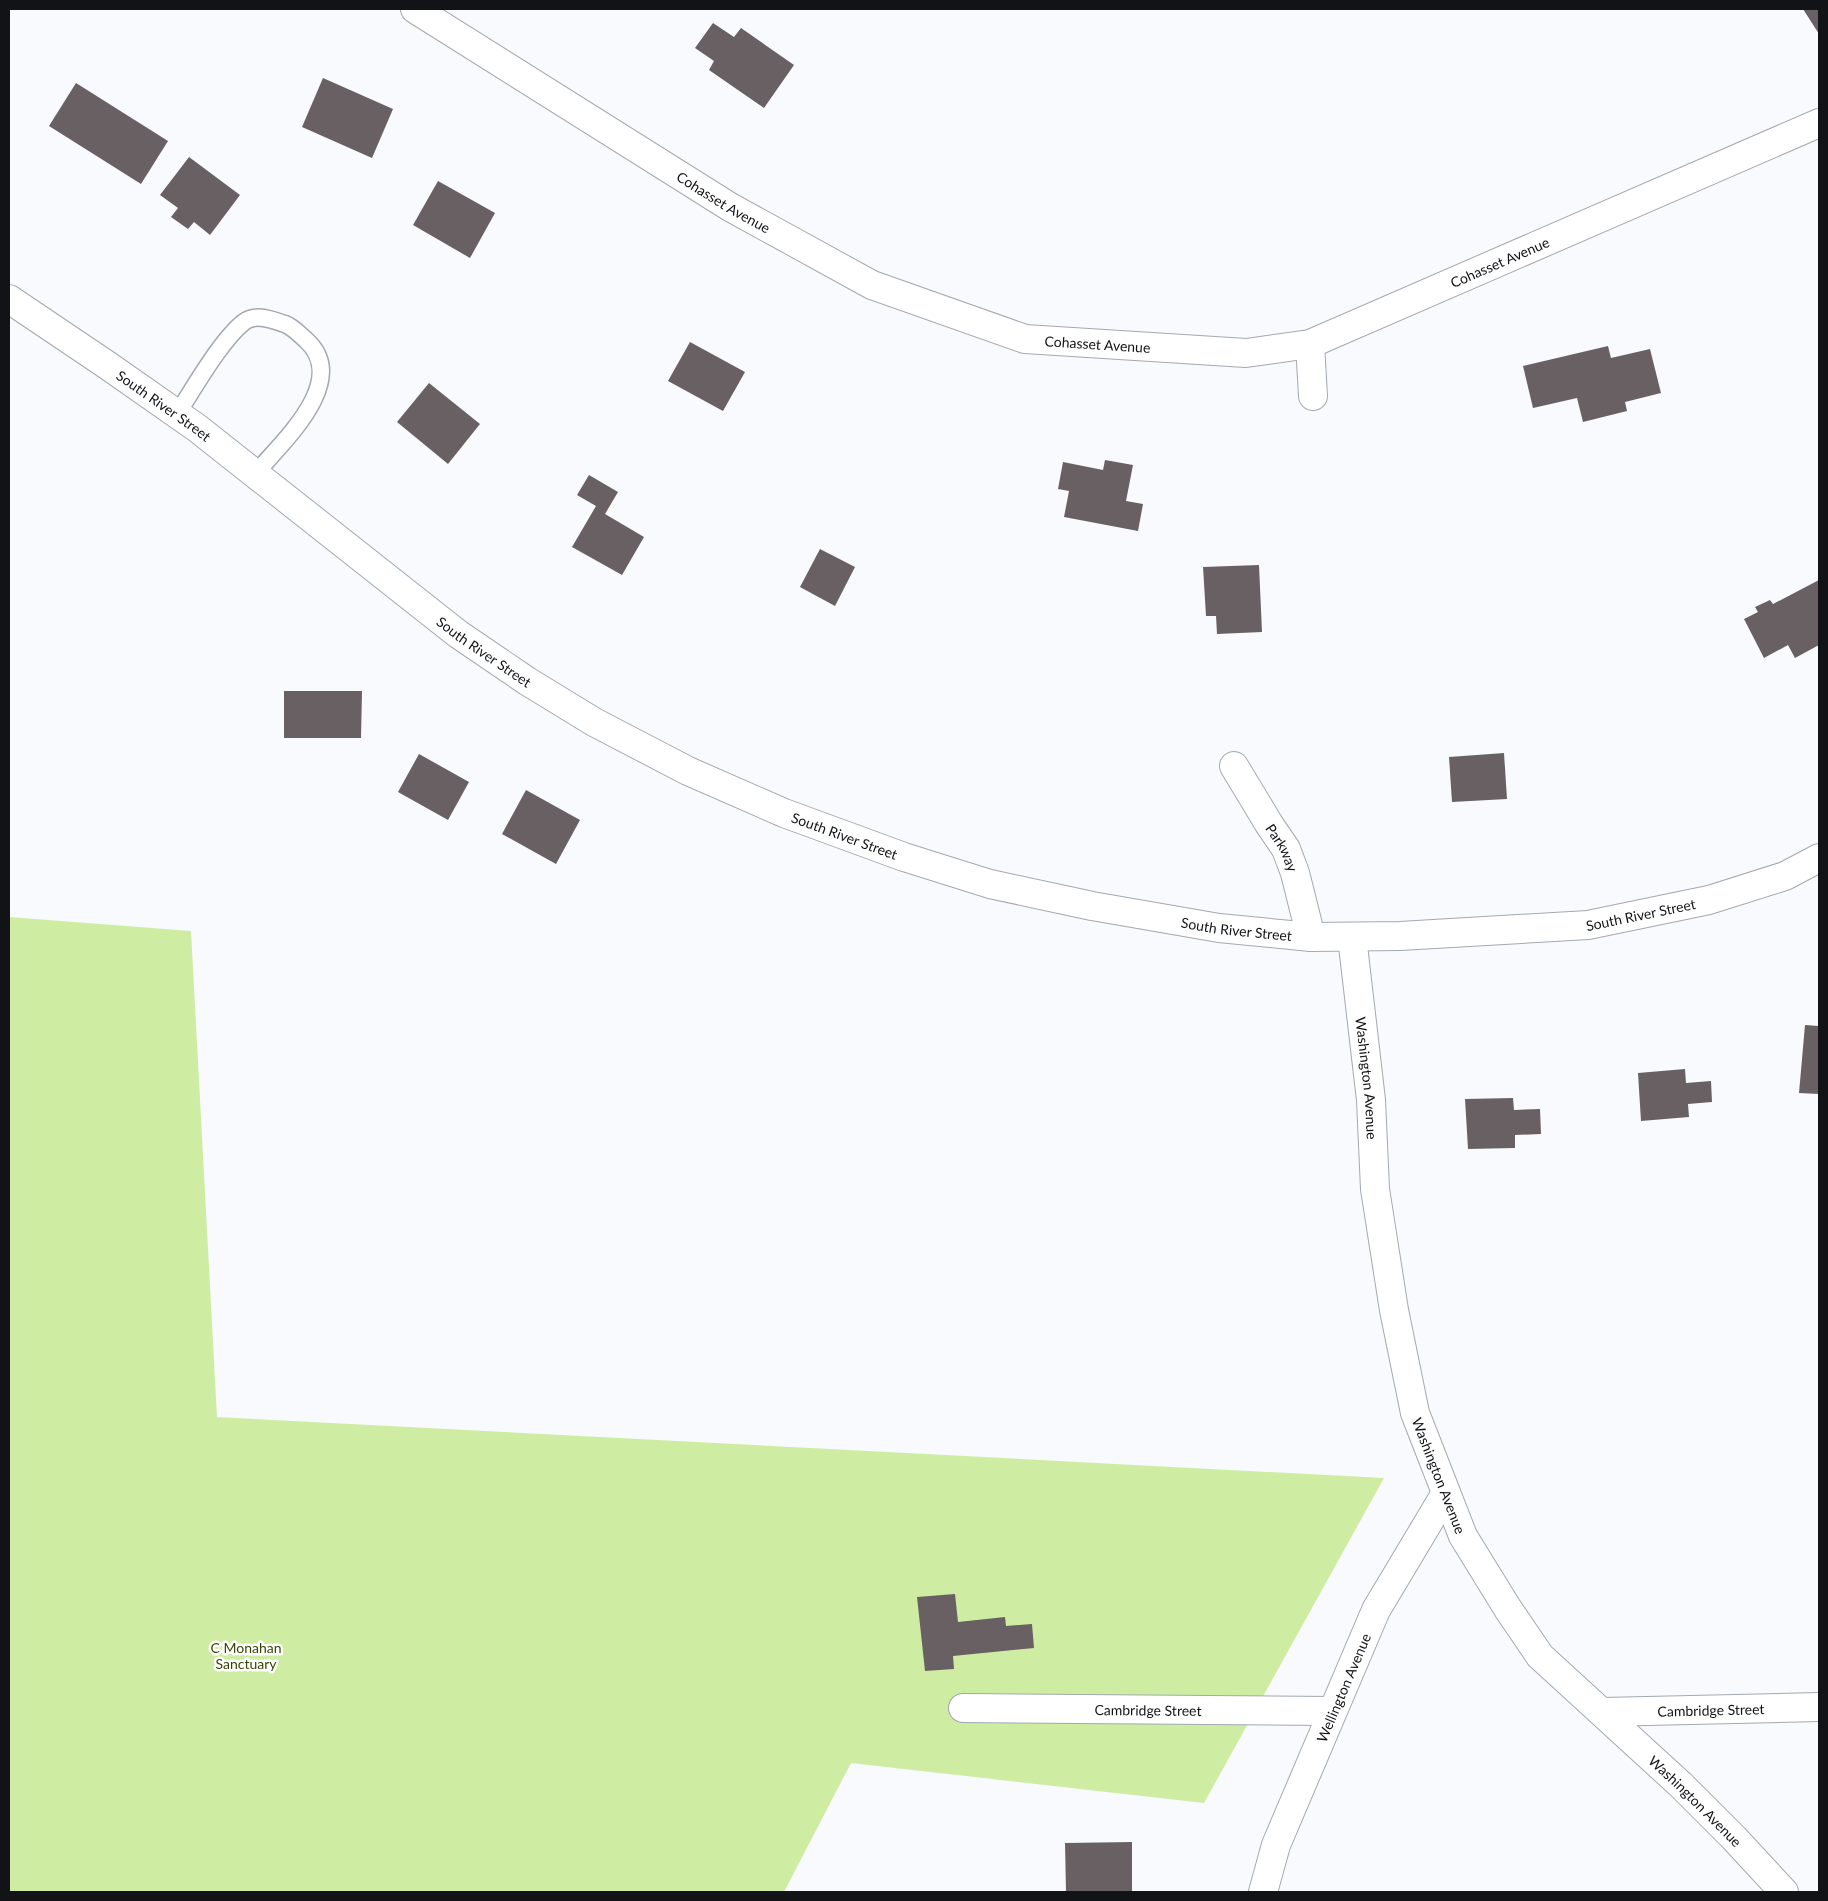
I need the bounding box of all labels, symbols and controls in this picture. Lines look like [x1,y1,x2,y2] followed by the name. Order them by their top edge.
[674,167,773,236] street label: Cohasset Avenue
[1448,233,1551,291] street label: Cohasset Avenue
[1044,332,1151,355] street label: Cohasset Avenue
[114,366,215,444] street label: South River Street
[434,612,535,690] street label: South River Street
[789,808,900,862] street label: South River Street
[1263,820,1302,874] street label: Parkway
[1584,895,1697,934] street label: South River Street
[1180,913,1293,944] street label: South River Street
[1353,1016,1381,1140] street label: Washington Avenue
[1409,1415,1470,1536] street label: Washington Avenue
[1312,1631,1374,1744] street label: Wellington Avenue
[210,1639,282,1672] park label: C Monahan Sanctuary
[1657,1700,1765,1719] street label: Cambridge Street
[1094,1701,1202,1718] street label: Cambridge Street
[1646,1752,1746,1850] street label: Washington Avenue

